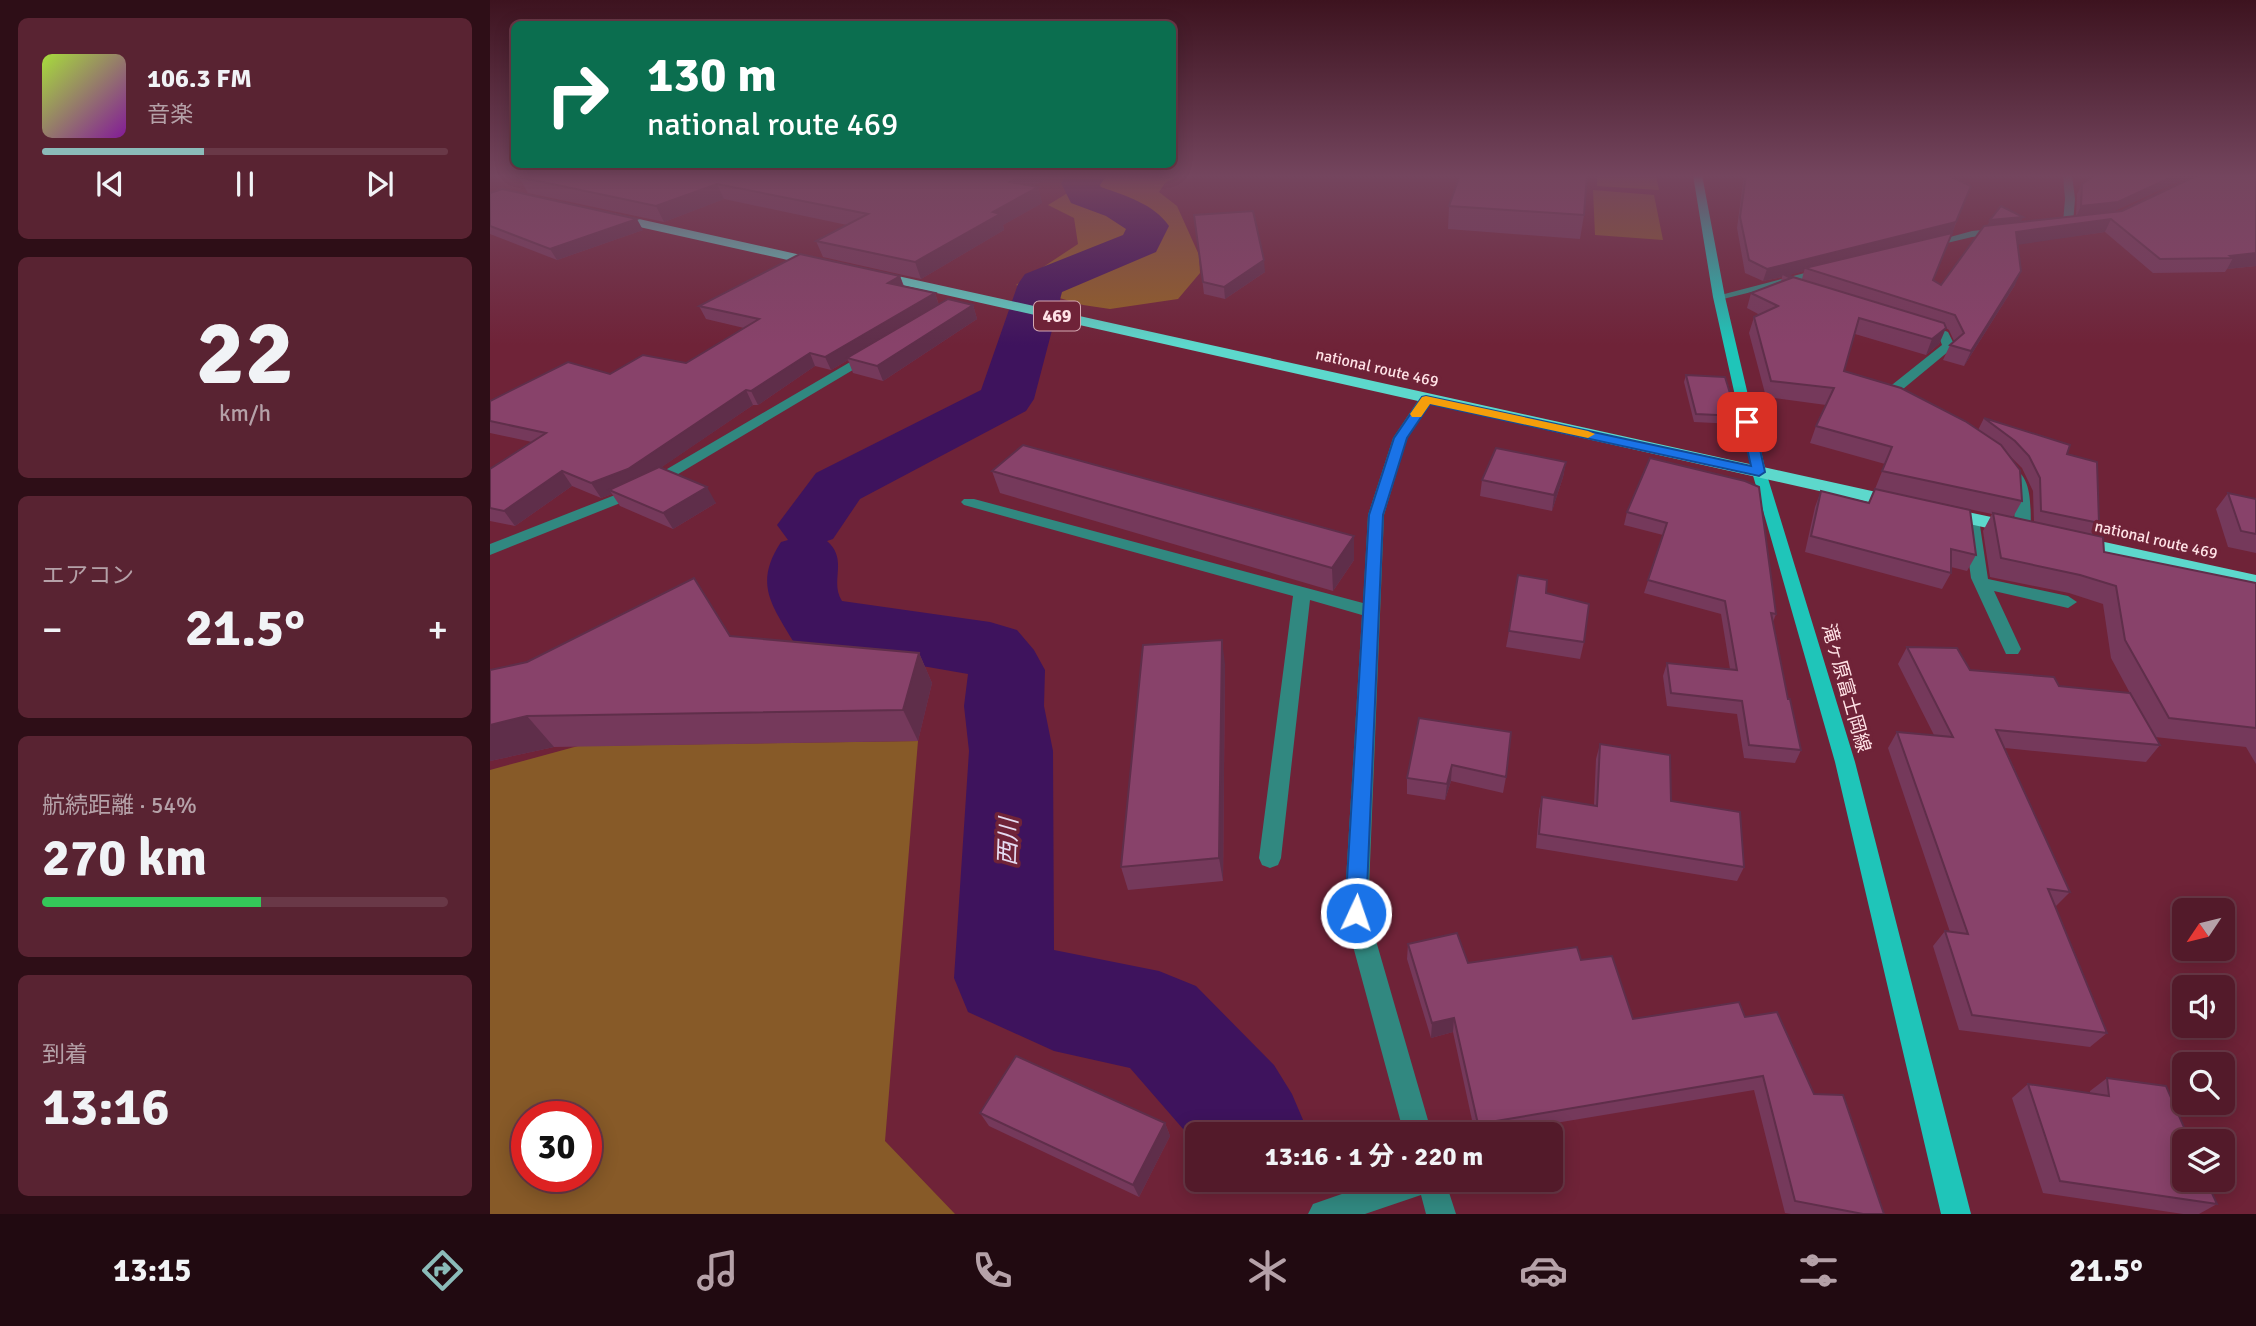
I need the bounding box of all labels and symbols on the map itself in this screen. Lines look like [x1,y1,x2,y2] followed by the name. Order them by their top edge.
[1034,302,1080,330] road number: 469
[1314,344,1440,392] street label: national route 469
[1717,392,1777,452] pin
[2093,516,2219,564] street label: national route 469
[1816,621,1876,755] street label: 滝ヶ原富士岡線
[992,814,1024,867] water label: 西川
[1319,876,1393,950] position arrow
[2172,898,2235,961] north arrow
[511,1101,602,1192] speed limit sign: 30

